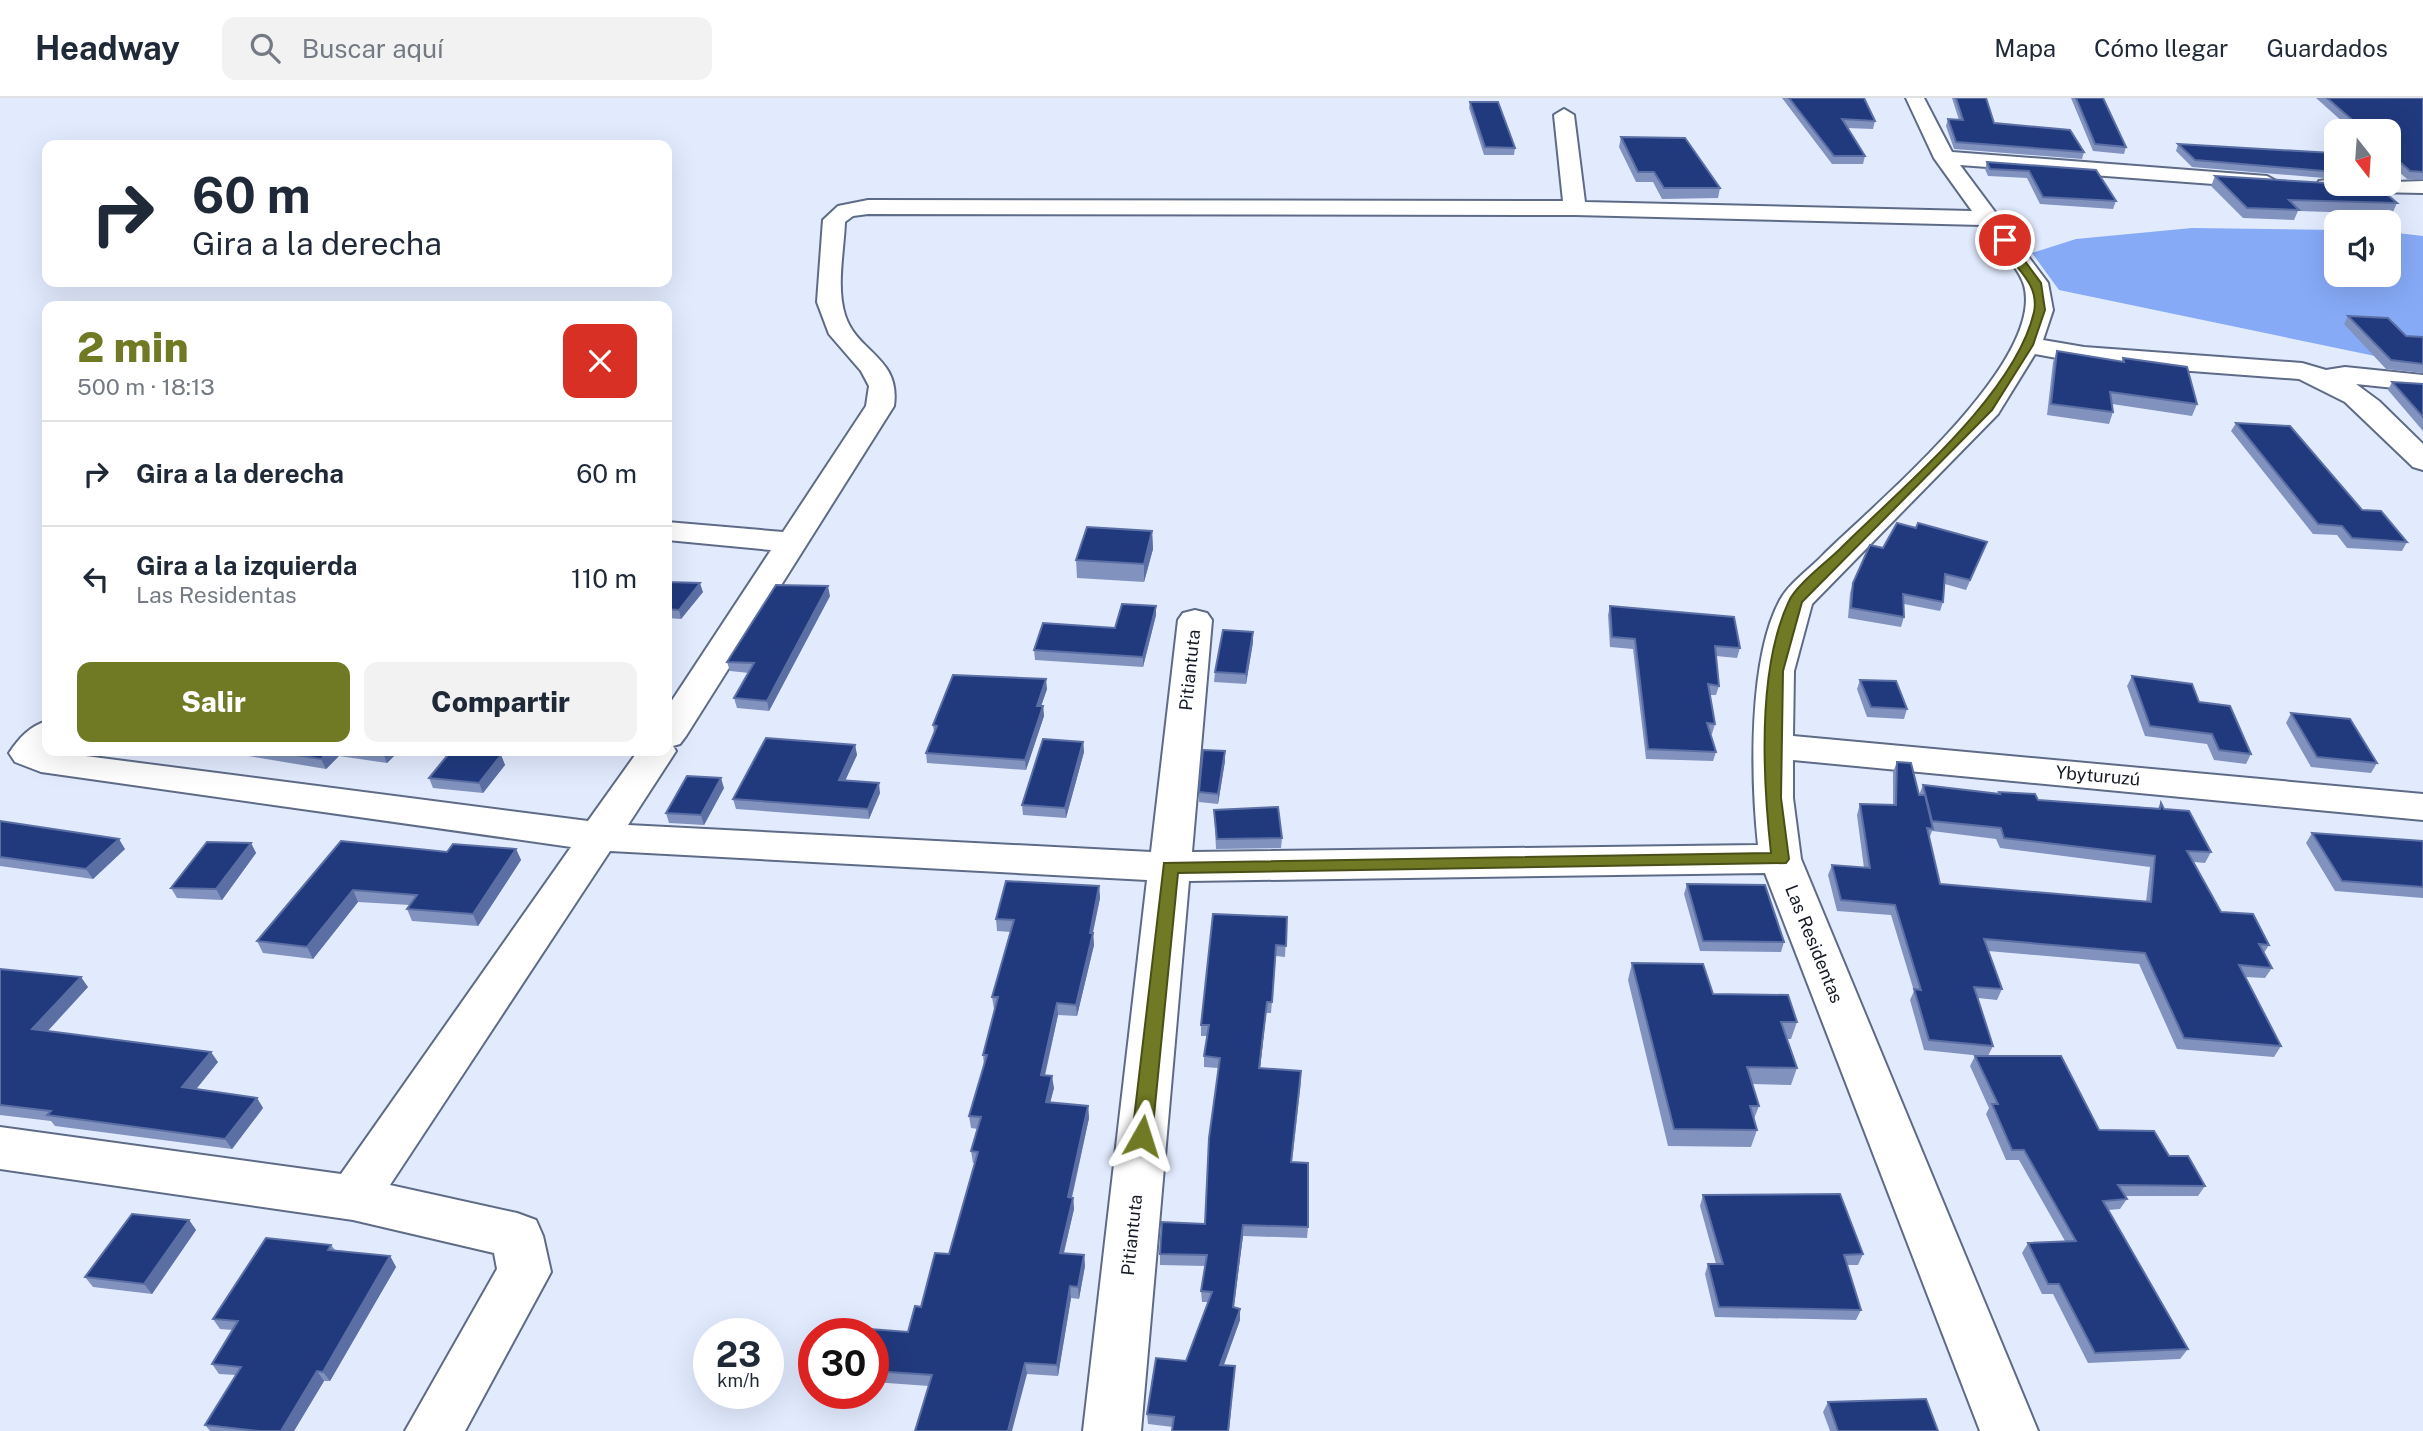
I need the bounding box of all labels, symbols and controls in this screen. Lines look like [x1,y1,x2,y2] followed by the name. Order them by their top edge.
[222,17,712,80] search box
[35,29,180,67] text: Headway
[246,29,284,67] icon: search
[302,33,444,64] text: Buscar aquí
[1994,34,2056,62] text: Mapa
[2094,34,2228,62] text: Cómo llegar
[2266,34,2388,62] text: Guardados
[2324,119,2401,196] north arrow
[2324,119,2401,287] map controls
[192,166,311,224] text: 60 m
[77,168,168,259] icon: right
[1975,210,2035,270] pin
[2324,210,2401,287] button: sound
[1986,221,2024,259] icon: arrive
[192,225,442,262] text: Gira a la derecha
[77,322,189,371] text: 2 min
[563,324,637,398] button: close
[77,373,215,400] text: 500 m · 18:13
[77,455,115,493] icon: right
[136,458,344,489] text: Gira a la derecha
[576,458,637,489] text: 60 m
[136,550,358,581] text: Gira a la izquierda
[77,560,115,598] icon: left
[571,563,637,594] text: 110 m
[136,581,297,608] text: Las Residentas
[1175,628,1204,712] street label: Pitiantuta
[77,662,350,742] button: Salir
[364,662,637,742] button: Compartir
[2055,761,2141,790] street label: Ybyturuzú
[1781,882,1848,1006] street label: Las Residentas
[1105,1099,1179,1173] position arrow
[1117,1193,1146,1277] street label: Pitiantuta
[798,1318,889,1409] speed limit sign: 30
[716,1334,761,1375] text: 23
[717,1370,760,1391] text: km/h

